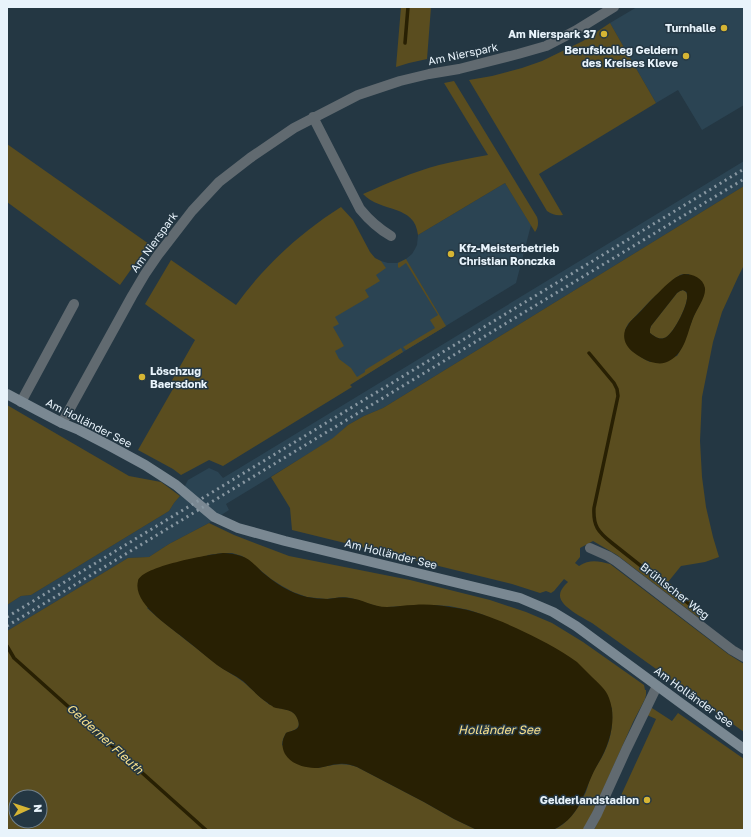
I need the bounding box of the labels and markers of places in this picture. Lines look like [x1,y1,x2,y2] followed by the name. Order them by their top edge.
[665,21,716,34] place label: Turnhalle
[719,23,729,33] marker: Turnhalle
[508,27,596,40] place label: Am Nierspark 37
[599,29,609,39] marker: Am Nierspark 37
[564,43,679,69] place label: Berufskolleg Geldern des Kreises Kleve
[681,51,691,61] marker: Berufskolleg Geldern des Kreises Kleve
[459,241,559,267] place label: Kfz-Meisterbetrieb Christian Ronczka
[446,249,456,259] marker: Kfz-Meisterbetrieb Christian Ronczka
[150,364,208,390] place label: Löschzug Baersdonk
[137,372,147,382] marker: Löschzug Baersdonk
[540,793,639,806] place label: Gelderlandstadion
[642,795,652,805] marker: Gelderlandstadion

